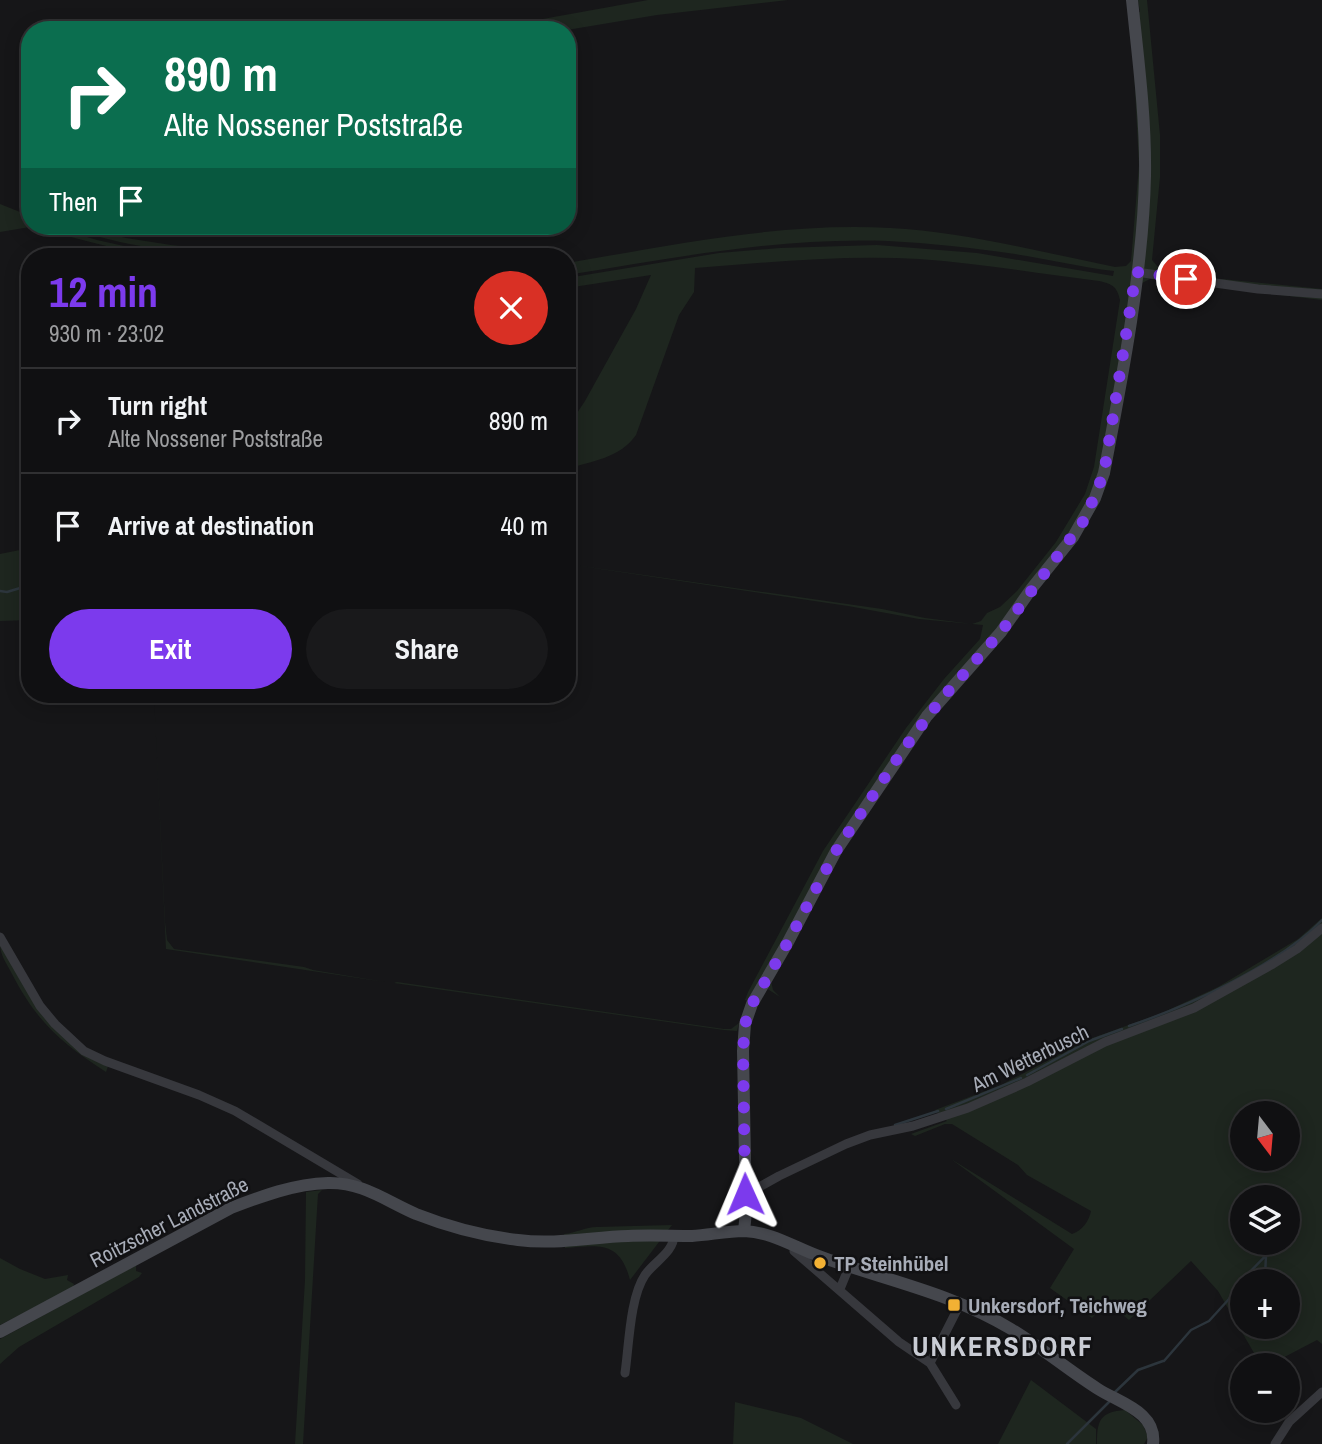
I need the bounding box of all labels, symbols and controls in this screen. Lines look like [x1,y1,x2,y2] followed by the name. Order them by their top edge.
[164,40,278,106] text: 890 m
[49,49,140,140] icon: right
[164,103,463,146] text: Alte Nossener Poststraße
[112,182,150,220] icon: arrive
[49,184,98,219] text: Then
[1156,249,1216,309] pin
[1167,260,1205,298] icon: arrive
[49,264,158,320] text: 12 min
[474,271,548,345] button: close
[49,318,164,349] text: 930 m · 23:02
[108,388,207,423] text: Turn right
[49,402,87,440] icon: right
[489,403,548,438] text: 890 m
[108,423,323,454] text: Alte Nossener Poststraße
[49,507,87,545] icon: arrive
[108,508,314,543] text: Arrive at destination
[501,508,548,543] text: 40 m
[49,609,292,689] button: Exit
[306,609,548,689] button: Share
[966,1017,1093,1099] street label: Am Wetterbusch
[1230,1101,1300,1171] north arrow
[1230,1101,1300,1423] map controls
[708,1157,782,1231] position arrow
[85,1170,253,1274] street label: Roitzscher Landstraße
[1230,1185,1300,1255] button: layers
[834,1249,949,1278] place label: TP Steinhübel
[812,1255,828,1271] marker: TP Steinhübel
[1230,1269,1300,1339] button: +
[968,1291,1147,1320] place label: Unkersdorf, Teichweg
[946,1297,962,1313] marker: Unkersdorf, Teichweg
[912,1327,1094,1365] district label: UNKERSDORF
[1230,1353,1300,1423] button: −

